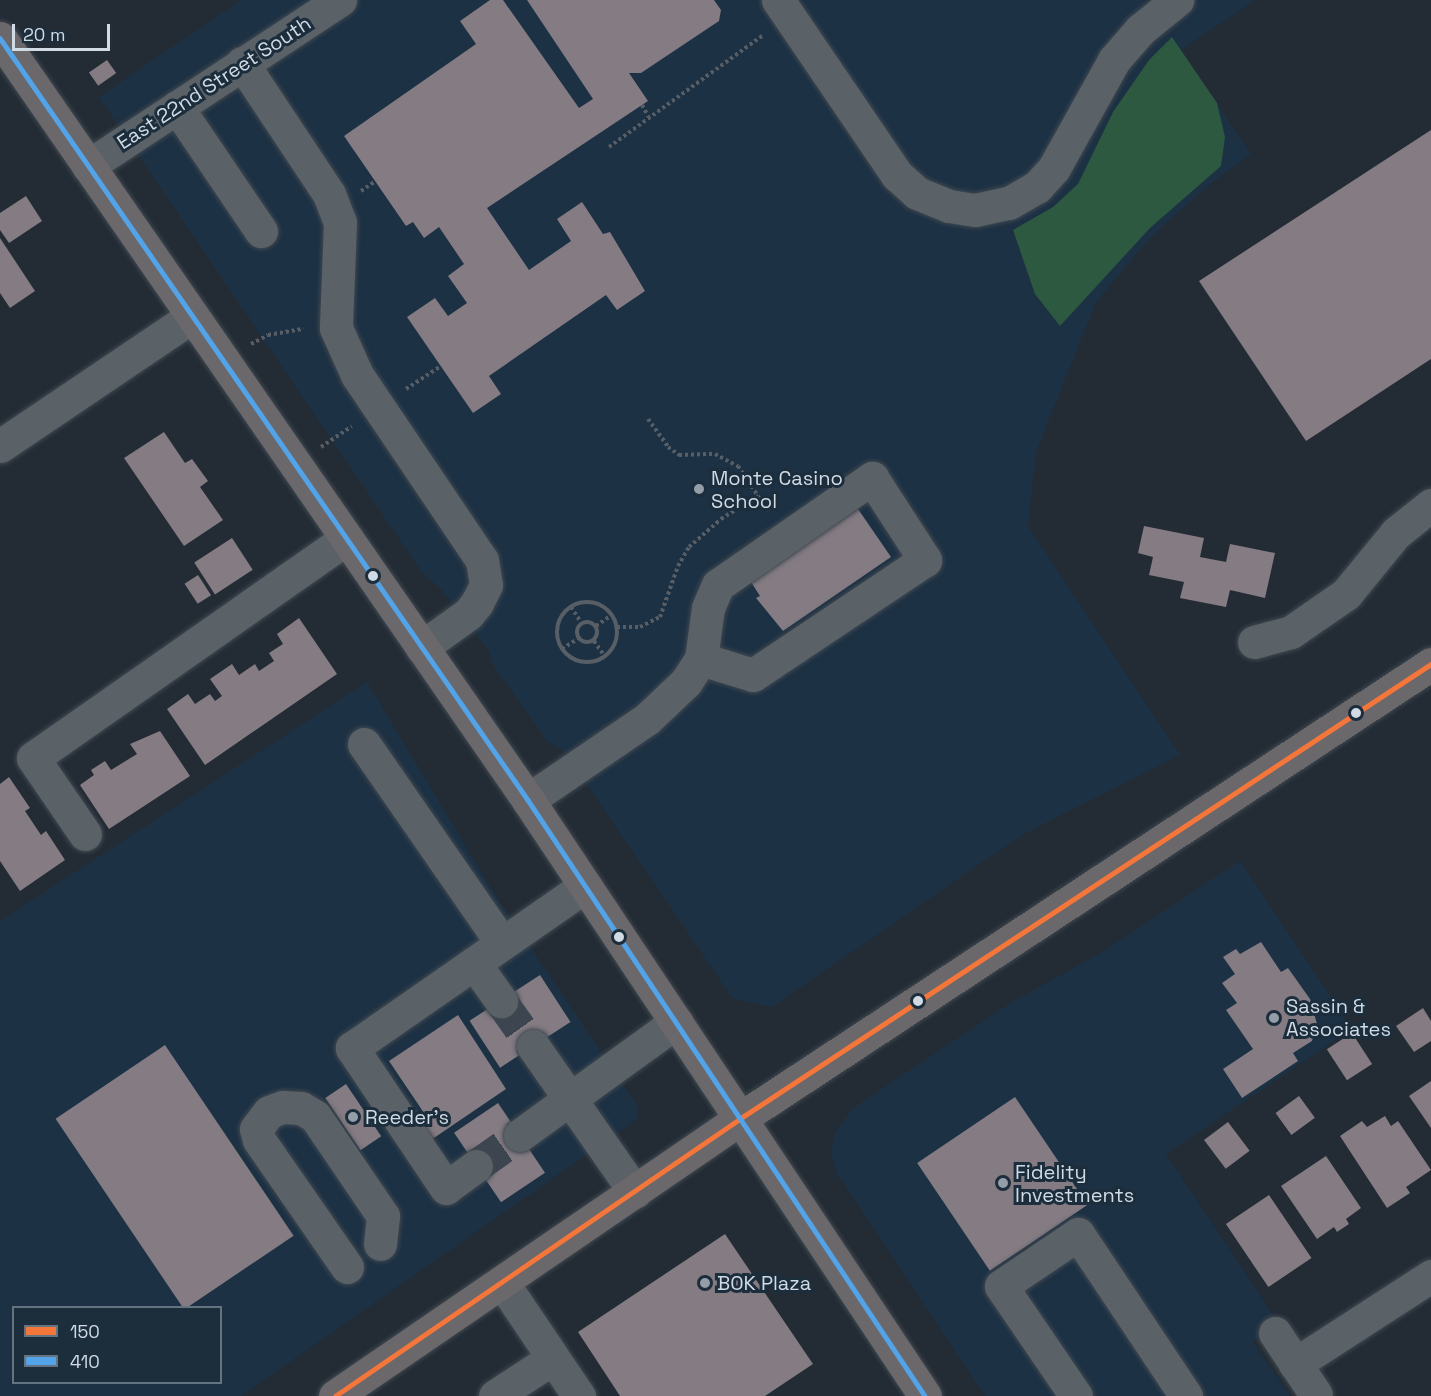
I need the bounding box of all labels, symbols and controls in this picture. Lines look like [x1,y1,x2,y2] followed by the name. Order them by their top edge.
[113,11,315,155] street label: East 22nd Street South
[15,12,112,50] scale bar
[23,23,66,46] text: 20 m
[711,466,843,513] place label: Monte Casino School
[692,482,706,496] marker: Monte Casino School
[367,570,379,582] unlabelled marker
[1350,707,1362,719] unlabelled marker
[613,931,625,943] unlabelled marker
[1286,994,1391,1041] place label: Sassin & Associates
[912,995,924,1007] unlabelled marker
[1267,1011,1281,1025] marker: Sassin & Associates
[365,1105,449,1129] place label: Reeder's
[346,1110,360,1124] marker: Reeder's
[1015,1160,1134,1207] place label: Fidelity Investments
[996,1176,1010,1190] marker: Fidelity Investments
[717,1271,811,1295] place label: BOK Plaza
[698,1276,712,1290] marker: BOK Plaza
[12,1306,222,1384] legend
[70,1320,100,1343] text: 150
[70,1350,100,1373] text: 410

